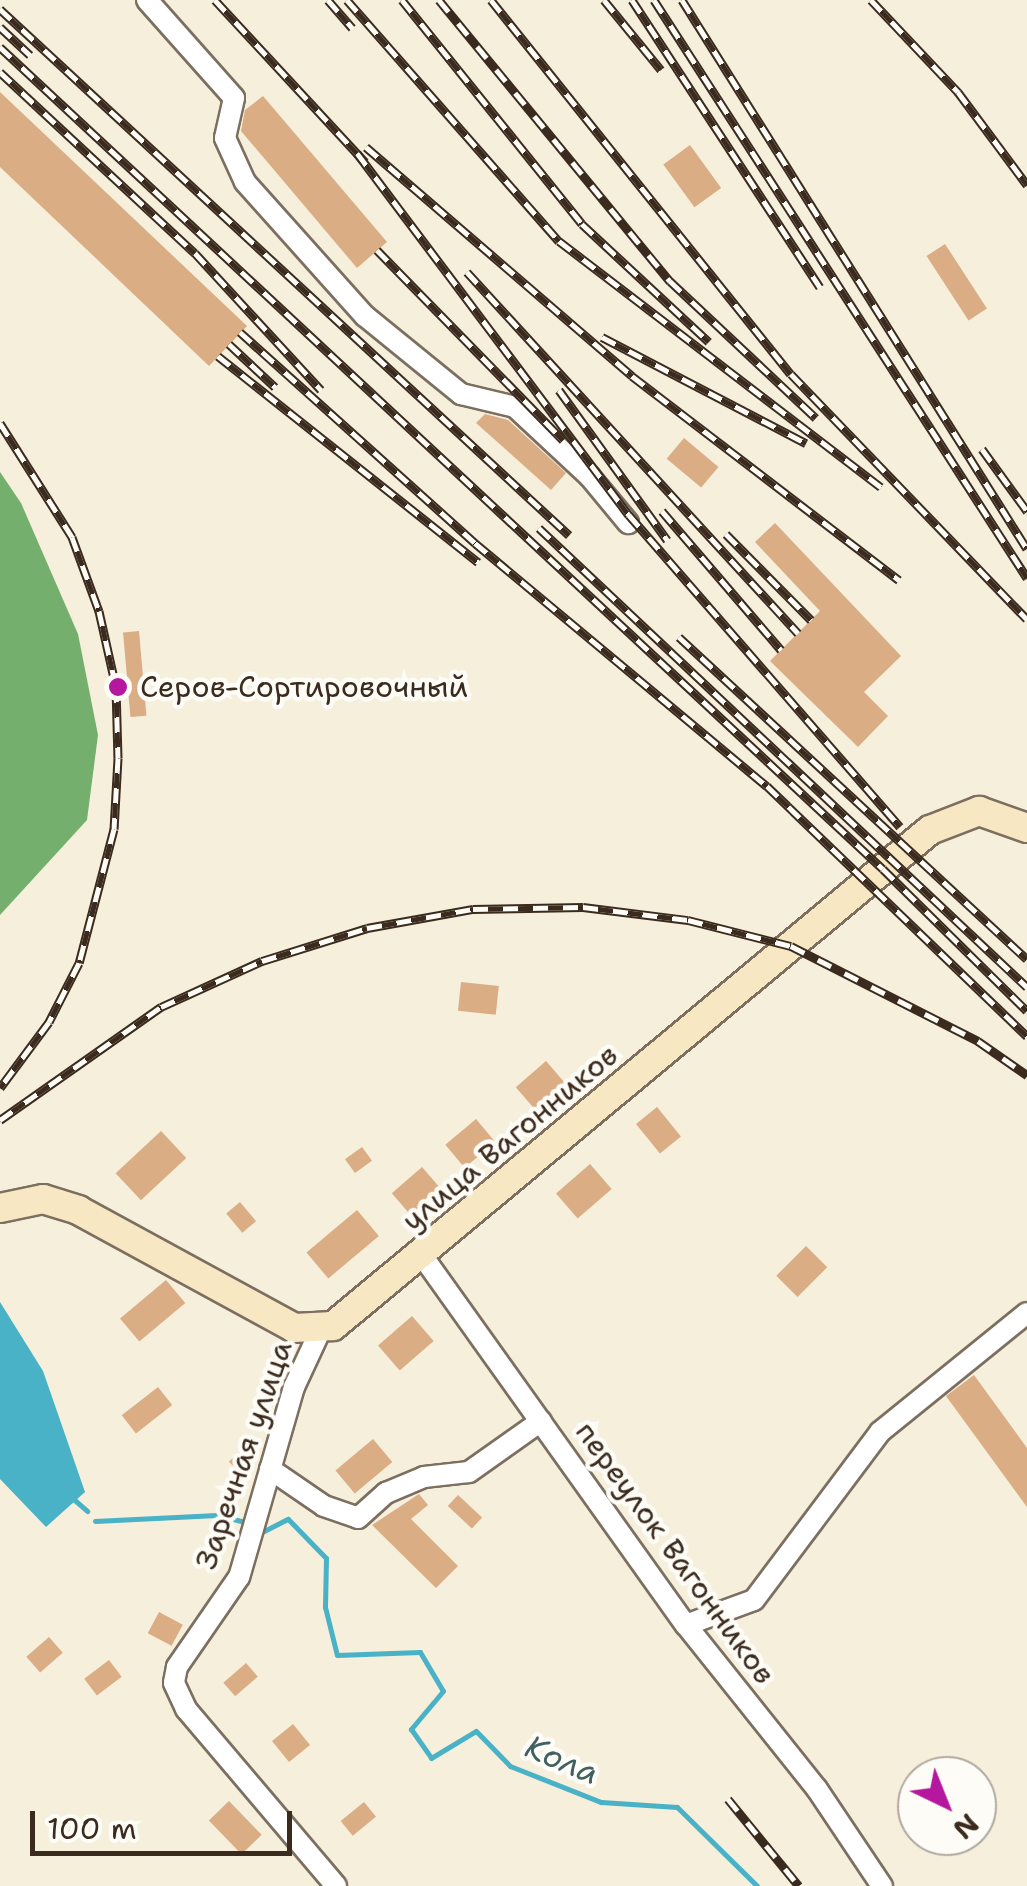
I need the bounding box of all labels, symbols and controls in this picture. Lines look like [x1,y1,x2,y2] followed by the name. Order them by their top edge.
[140,669,468,705] place label: Серов-Сортировочный
[105,674,131,700] marker: Серов-Сортировочный
[395,1037,625,1239] street label: улица Вагонников
[188,1336,300,1574] street label: Заречная улица
[568,1415,782,1691] street label: переулок Вагонников
[519,1727,605,1793] water label: Кола
[897,1756,997,1856] north arrow
[35,1791,298,1853] scale bar
[945,1805,987,1848] text: N
[47,1808,137,1849] text: 100 m

